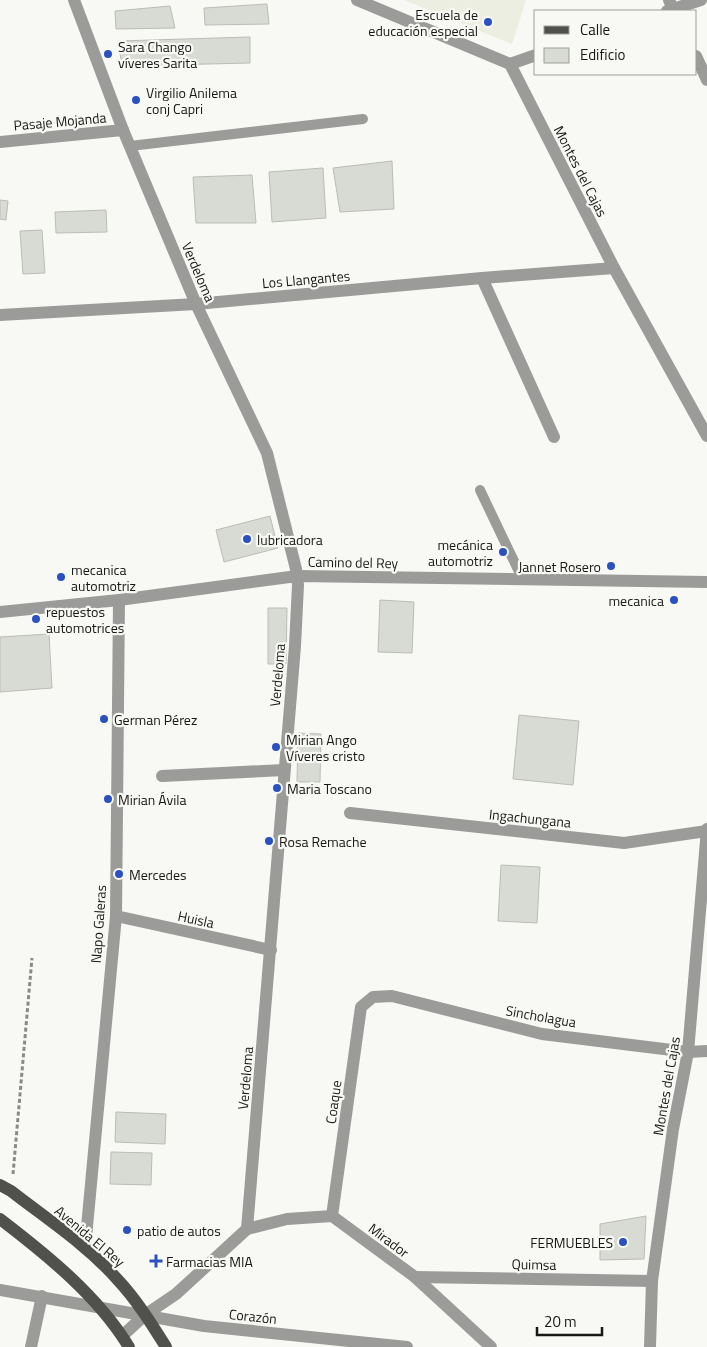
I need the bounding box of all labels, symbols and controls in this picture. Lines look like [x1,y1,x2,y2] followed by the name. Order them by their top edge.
[368,4,478,41] place label: Escuela de educación especial
[534,10,697,75] legend
[482,16,494,28] marker: Escuela de educación especial
[580,18,610,41] text: Calle
[118,36,197,73] place label: Sara Chango víveres Sarita
[580,43,625,66] text: Edificio
[102,48,114,60] marker: Sara Chango víveres Sarita
[146,82,237,119] place label: Virgilio Anilema conj Capri
[130,94,142,106] marker: Virgilio Anilema conj Capri
[13,106,107,136] street label: Pasaje Mojanda
[549,122,613,220] street label: Montes del Cajas
[177,239,221,305] street label: Verdeloma
[261,265,351,293] street label: Los Llangantes
[257,529,323,550] place label: lubricadora
[241,533,253,545] marker: lubricadora
[428,534,493,571] place label: mecánica automotriz
[497,546,509,558] marker: mecánica automotriz
[308,551,399,573] street label: Camino del Rey
[518,556,601,577] place label: Jannet Rosero
[71,559,136,596] place label: mecanica automotriz
[605,560,617,572] marker: Jannet Rosero
[55,571,67,583] marker: mecanica automotriz
[608,590,664,611] place label: mecanica
[668,594,680,606] marker: mecanica
[46,601,124,638] place label: repuestos automotrices
[30,613,42,625] marker: repuestos automotrices
[264,643,290,707] street label: Verdeloma
[114,709,197,730] place label: German Pérez
[98,713,110,725] marker: German Pérez
[286,729,365,766] place label: Mirian Ango Víveres cristo
[270,741,282,753] marker: Mirian Ango Víveres cristo
[287,778,372,799] place label: Maria Toscano
[271,782,283,794] marker: Maria Toscano
[118,789,187,810] place label: Mirian Ávila
[102,793,114,805] marker: Mirian Ávila
[488,803,572,833] street label: Ingachungana
[279,831,366,852] place label: Rosa Remache
[263,835,275,847] marker: Rosa Remache
[129,864,187,885] place label: Mercedes
[113,868,125,880] marker: Mercedes
[85,884,111,964] street label: Napo Galeras
[176,905,216,933] street label: Huisla
[504,999,578,1033] street label: Sincholagua
[647,1035,685,1137] street label: Montes del Cajas
[232,1046,258,1110] street label: Verdeloma
[320,1079,346,1125] street label: Coaque
[50,1200,130,1272] street label: Avenida El Rey
[364,1218,414,1262] street label: Mirador
[137,1220,221,1241] place label: patio de autos
[121,1224,133,1236] marker: patio de autos
[530,1232,613,1253] place label: FERMUEBLES
[617,1236,629,1248] marker: FERMUEBLES
[166,1251,253,1272] place label: Farmacias MIA
[511,1253,557,1275] street label: Quimsa
[150,1255,162,1267] marker: Farmacias MIA
[228,1303,278,1329] street label: Corazón
[537,1304,602,1336] scale bar
[544,1310,577,1333] text: 20 m

